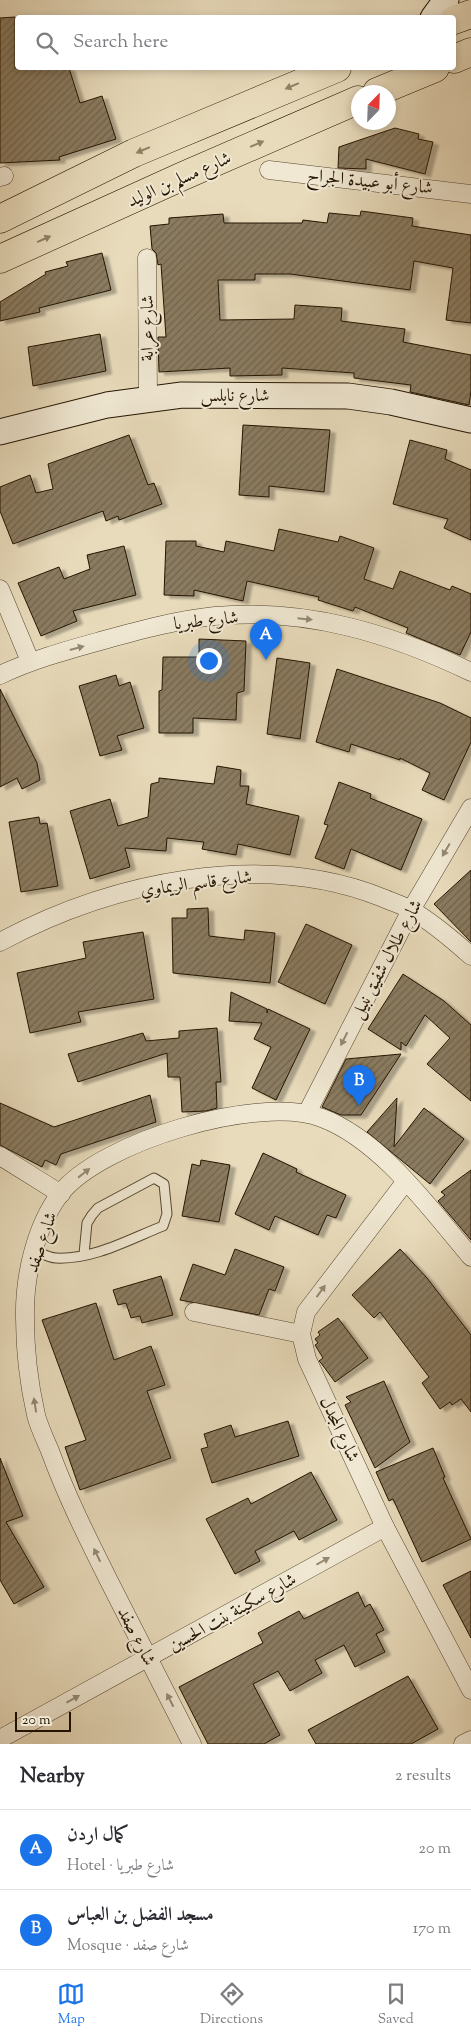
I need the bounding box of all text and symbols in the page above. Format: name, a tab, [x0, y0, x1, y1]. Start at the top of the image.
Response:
search box	[15, 15, 456, 70]
icon: search	[33, 29, 61, 57]
text: Search here	[73, 29, 168, 56]
one-way arrow	[285, 83, 299, 91]
north arrow	[351, 85, 396, 130]
one-way arrow	[250, 140, 264, 148]
street label: شارع مسلم بن الوليد	[124, 146, 237, 218]
one-way arrow	[136, 146, 150, 154]
street label: شارع أبو عبيدة الجراح	[306, 161, 434, 204]
one-way arrow	[37, 235, 51, 243]
street label: شارع عرابة	[136, 295, 162, 361]
street label: شارع نابلس	[200, 384, 270, 410]
street label: شارع طبريا	[173, 606, 240, 638]
one-way arrow	[298, 615, 314, 623]
pin: A	[250, 619, 282, 660]
one-way arrow	[69, 643, 84, 651]
your location	[196, 648, 222, 674]
one-way arrow	[442, 843, 451, 856]
street label: شارع قاسم الريماوي	[139, 865, 254, 908]
street label: شارع طلال شفيق نبيل	[345, 896, 430, 1024]
one-way arrow	[340, 1032, 348, 1046]
pin: B	[343, 1065, 375, 1106]
one-way arrow	[77, 1168, 90, 1179]
street label: شارع صفد	[20, 1209, 65, 1277]
one-way arrow	[316, 1284, 326, 1298]
street label: شارع المجدل	[312, 1393, 365, 1467]
one-way arrow	[31, 1397, 39, 1413]
one-way arrow	[92, 1548, 100, 1562]
one-way arrow	[316, 1557, 330, 1566]
street label: شارع سكينة بنت الحسين	[164, 1568, 302, 1660]
street label: شارع صفد	[109, 1603, 161, 1671]
one-way arrow	[166, 1693, 174, 1708]
one-way arrow	[66, 1695, 81, 1703]
scale bar	[15, 1709, 71, 1732]
text: 20 m	[22, 1711, 51, 1731]
text: Nearby	[20, 1762, 85, 1792]
text: 2 results	[395, 1765, 451, 1788]
text: كمال اردن	[67, 1822, 129, 1849]
text: A	[30, 1838, 43, 1861]
text: 20 m	[418, 1838, 451, 1861]
text: Hotel · شارع طبريا	[67, 1855, 174, 1878]
text: مسجد الفضل بن العباس	[67, 1902, 214, 1929]
text: B	[31, 1918, 41, 1941]
text: 170 m	[413, 1918, 451, 1941]
text: Mosque · شارع صفد	[67, 1935, 189, 1958]
tab: Map	[57, 1980, 85, 2030]
tab: Directions	[200, 1980, 263, 2030]
tab: Saved	[378, 1980, 414, 2030]

